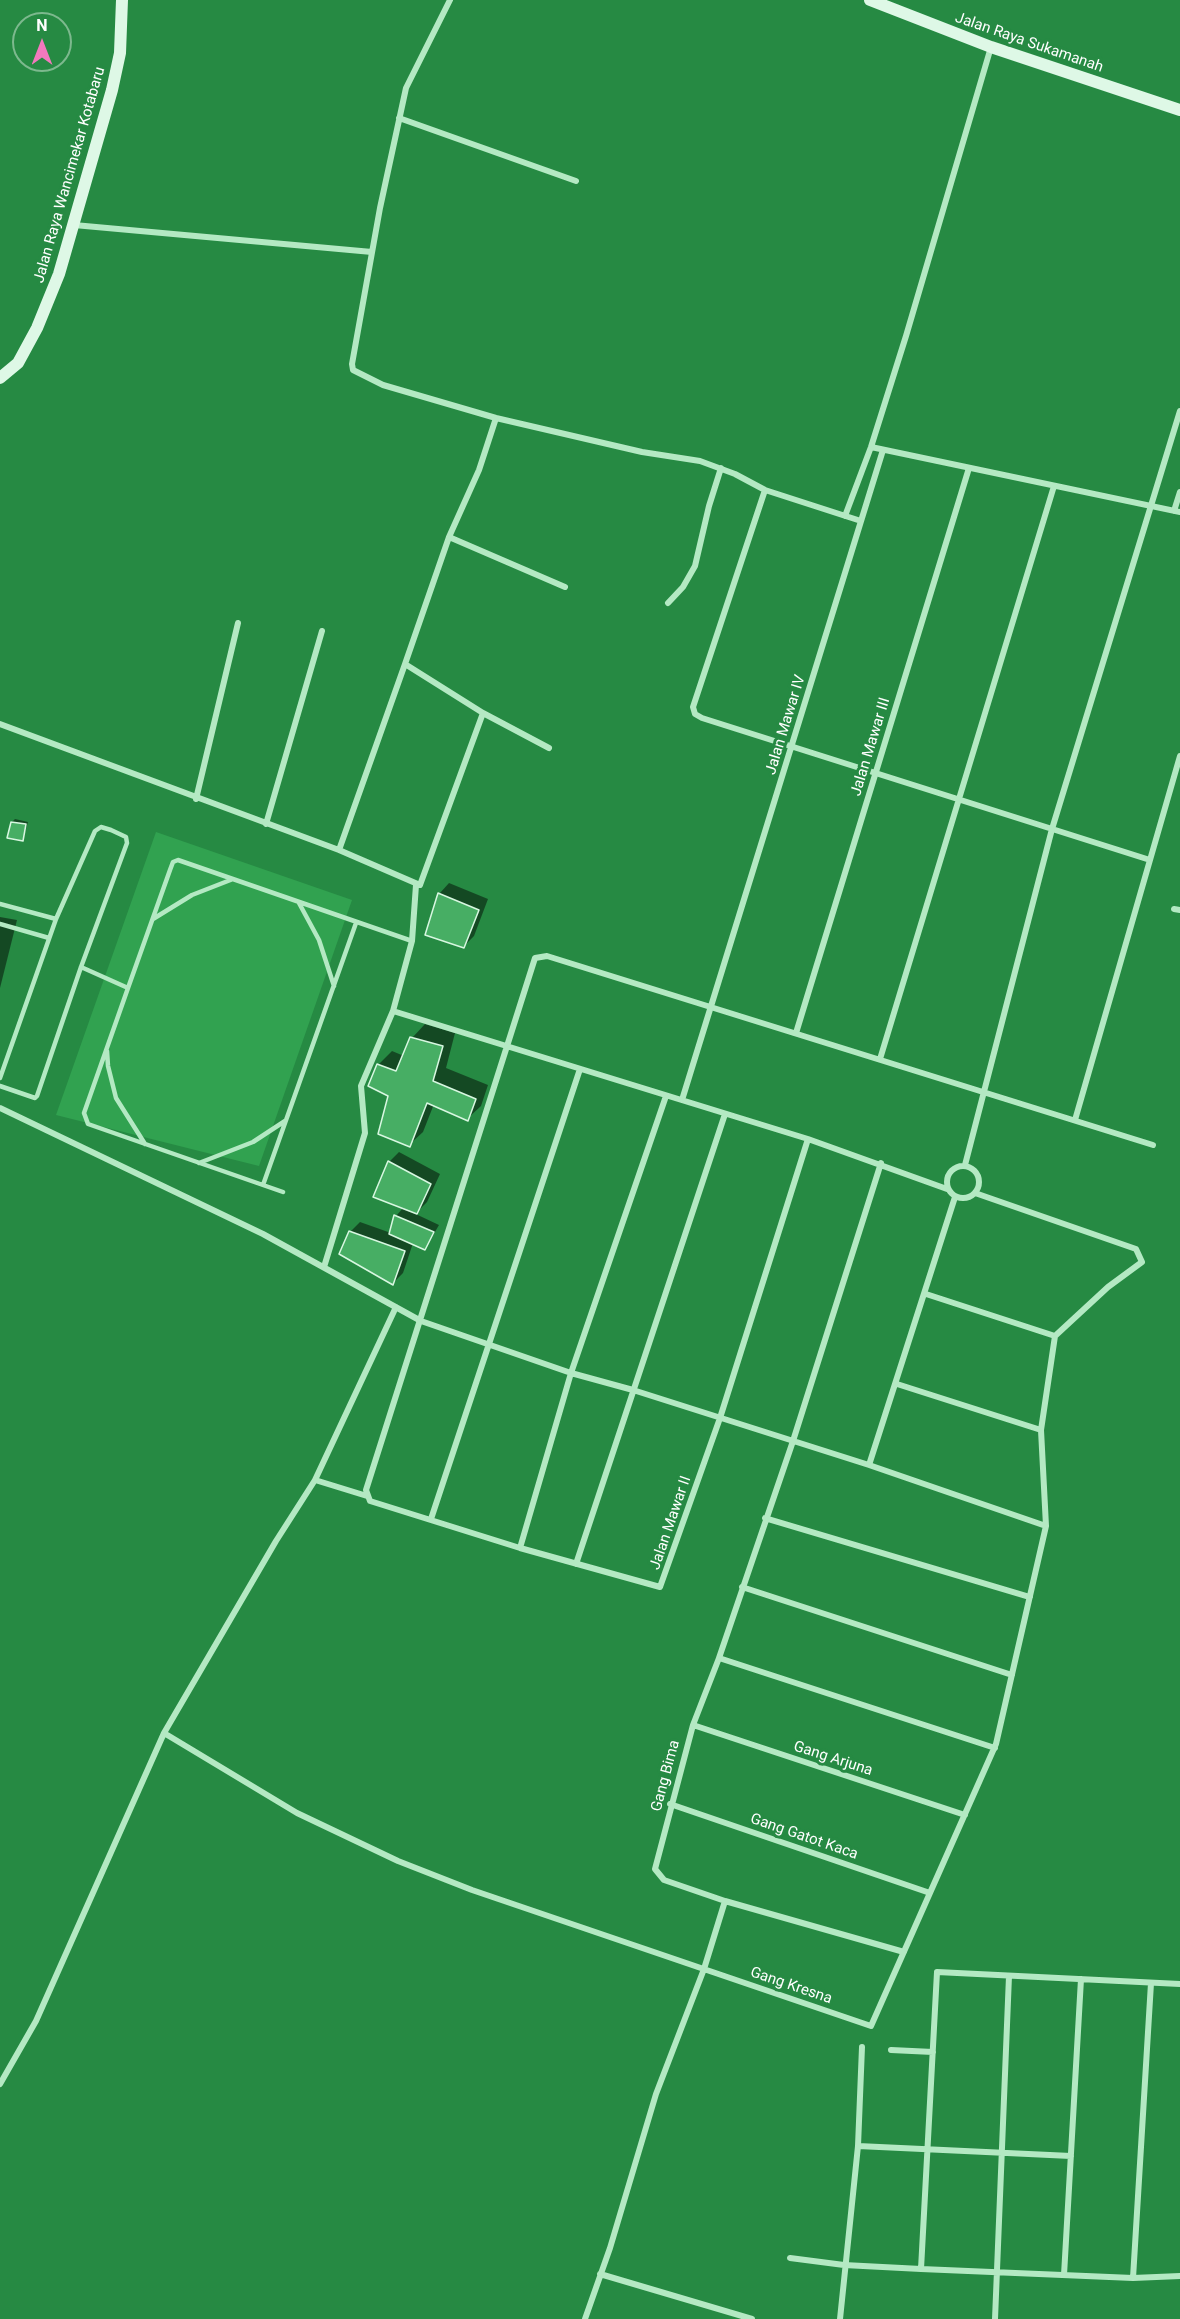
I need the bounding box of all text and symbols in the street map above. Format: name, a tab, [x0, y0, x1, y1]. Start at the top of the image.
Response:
street label: Jalan Raya Sukamanah	[953, 9, 1105, 77]
north arrow	[12, 12, 72, 72]
text: N	[36, 16, 48, 35]
street label: Jalan Raya Wancimekar Kotabaru	[30, 65, 110, 285]
street label: Jalan Mawar IV	[762, 673, 810, 777]
street label: Jalan Mawar III	[847, 696, 895, 798]
street label: Jalan Mawar II	[647, 1474, 695, 1572]
street label: Gang Bima	[648, 1738, 684, 1814]
street label: Gang Arjuna	[791, 1738, 875, 1780]
street label: Gang Gatot Kaca	[748, 1810, 860, 1864]
street label: Gang Kresna	[748, 1964, 834, 2008]

